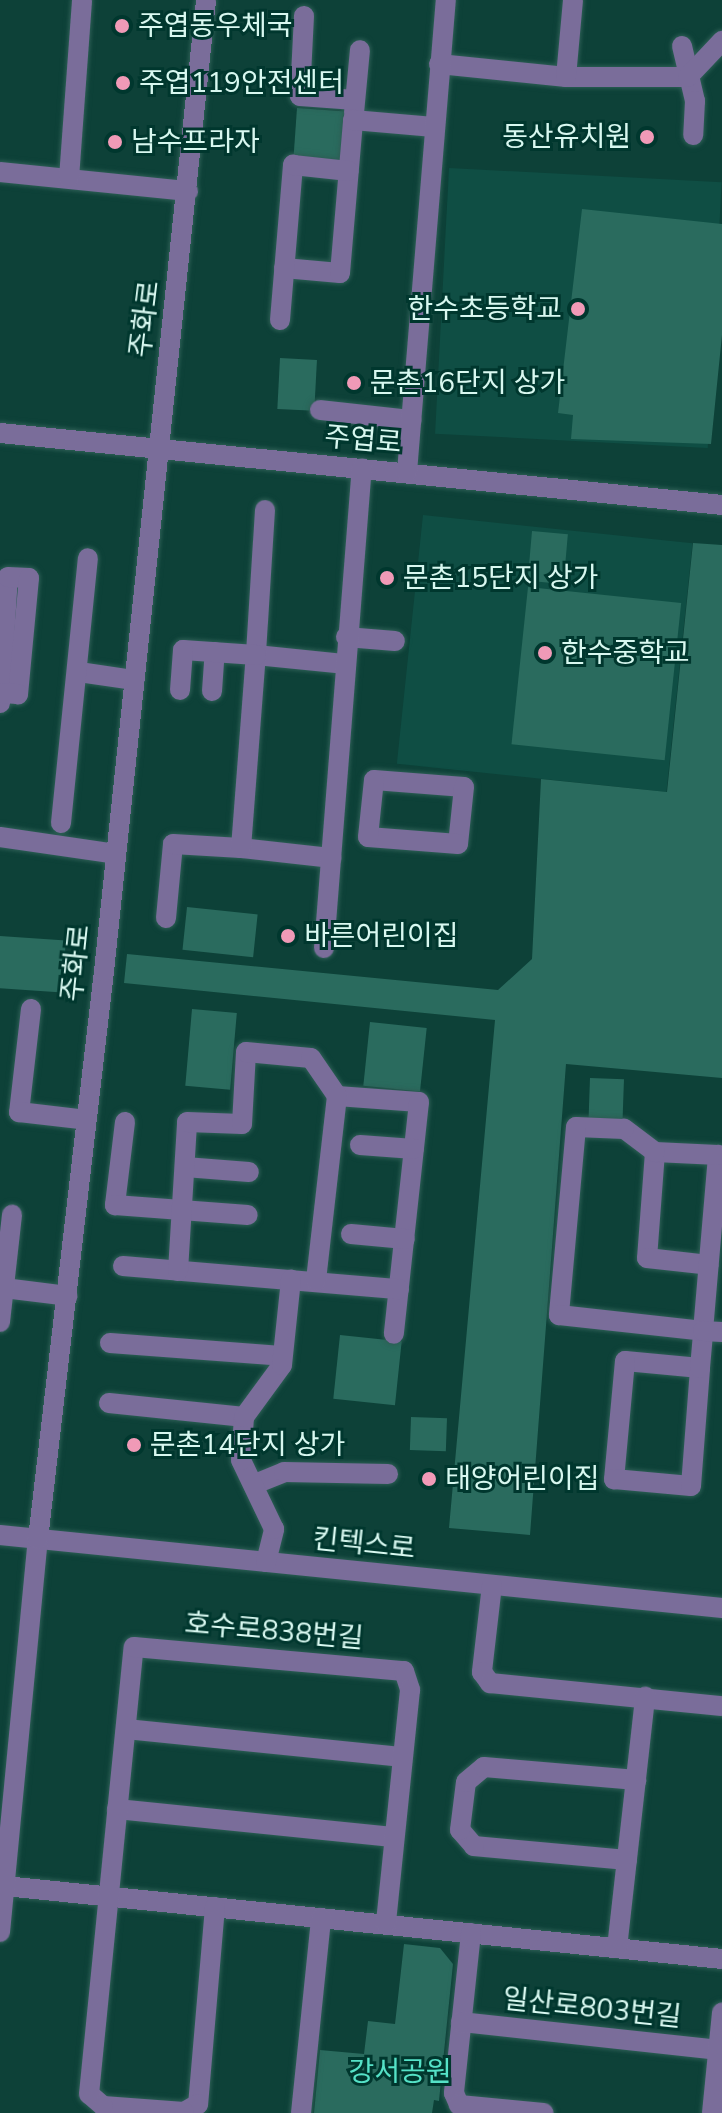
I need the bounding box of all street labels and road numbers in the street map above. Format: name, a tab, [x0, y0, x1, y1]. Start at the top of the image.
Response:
street label: 주화로	[124, 279, 166, 359]
street label: 주엽로	[323, 420, 403, 460]
street label: 주화로	[55, 923, 97, 1003]
street label: 킨텍스로	[311, 1522, 417, 1566]
street label: 호수로838번길	[183, 1606, 365, 1656]
street label: 일산로803번길	[501, 1982, 683, 2034]

